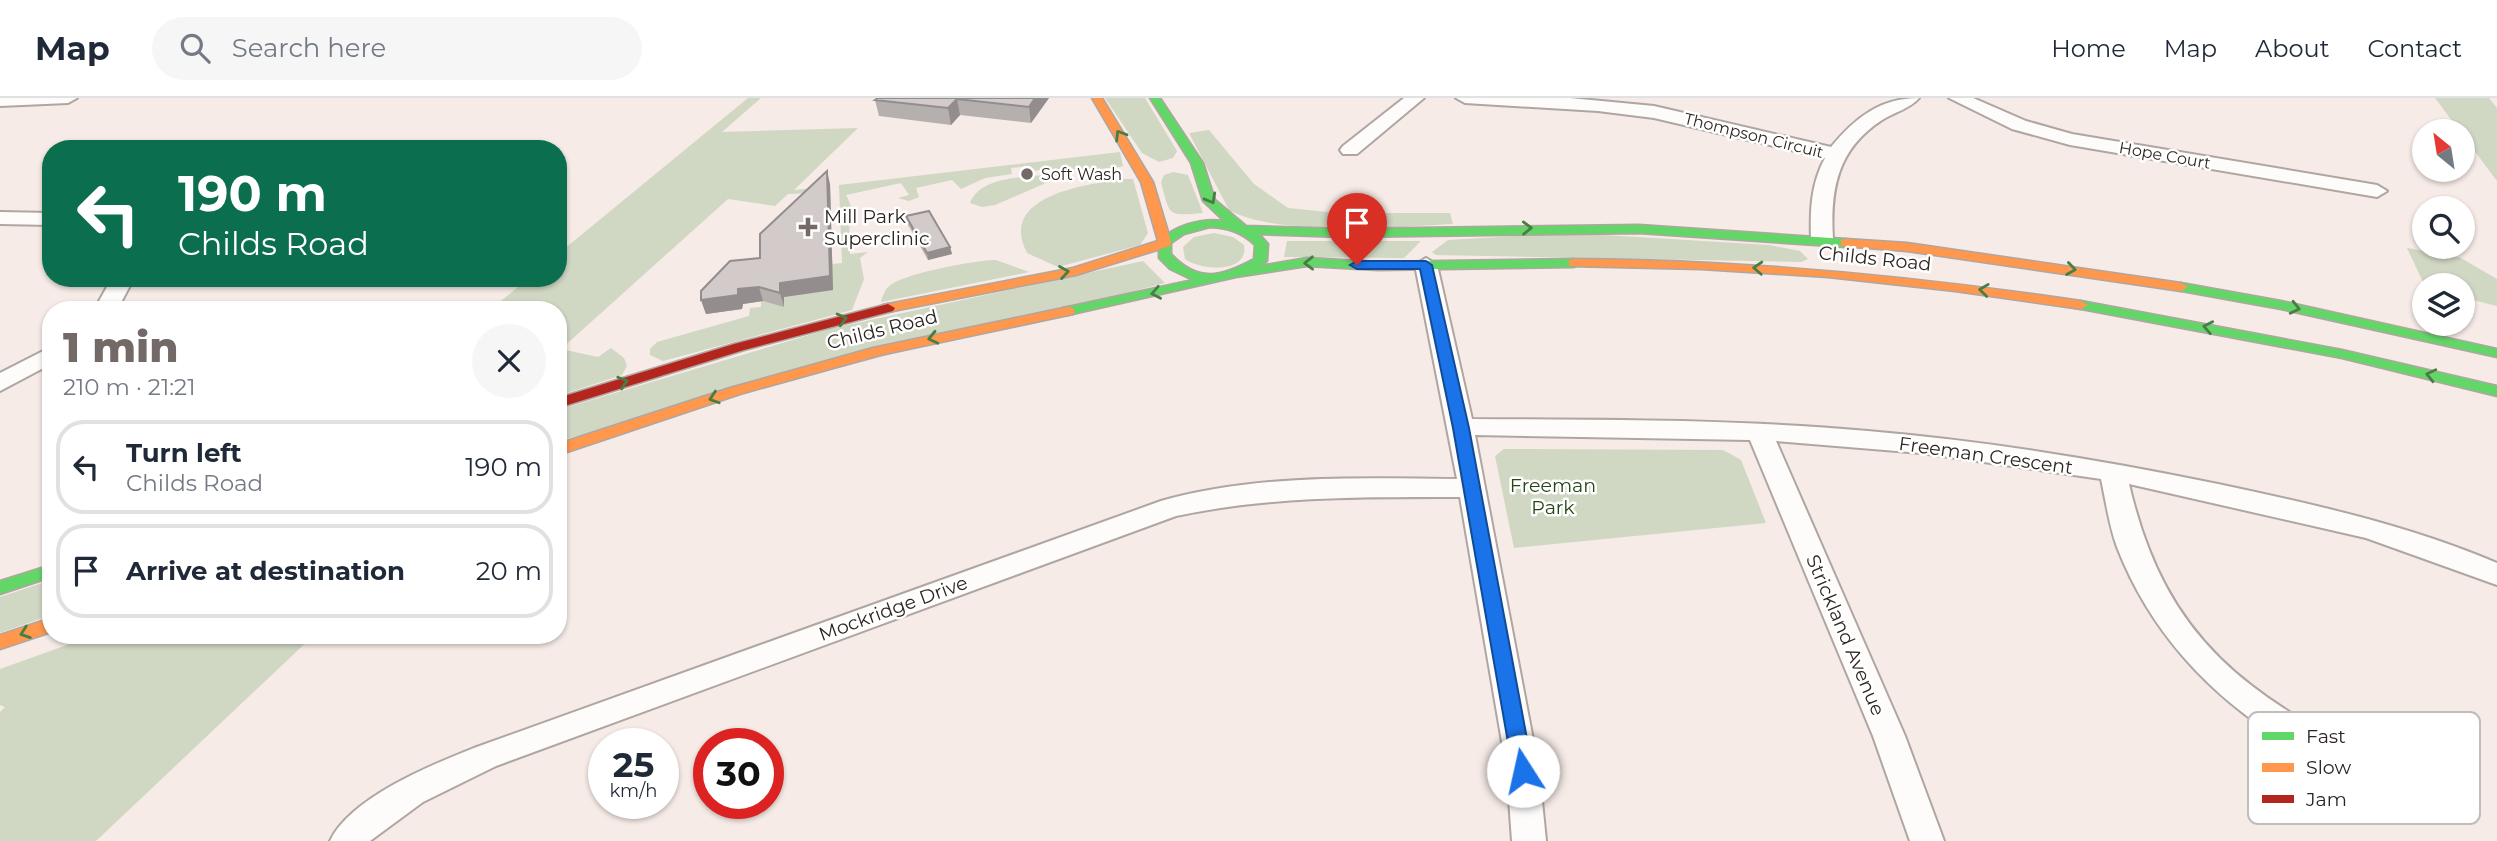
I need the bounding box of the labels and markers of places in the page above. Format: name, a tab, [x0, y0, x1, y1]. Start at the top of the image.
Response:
place label: Soft Wash	[1041, 165, 1122, 184]
marker: Soft Wash	[1019, 166, 1035, 182]
pin	[1327, 193, 1387, 265]
place label: Mill Park Superclinic	[824, 205, 930, 250]
marker: Mill Park Superclinic	[798, 217, 818, 237]

